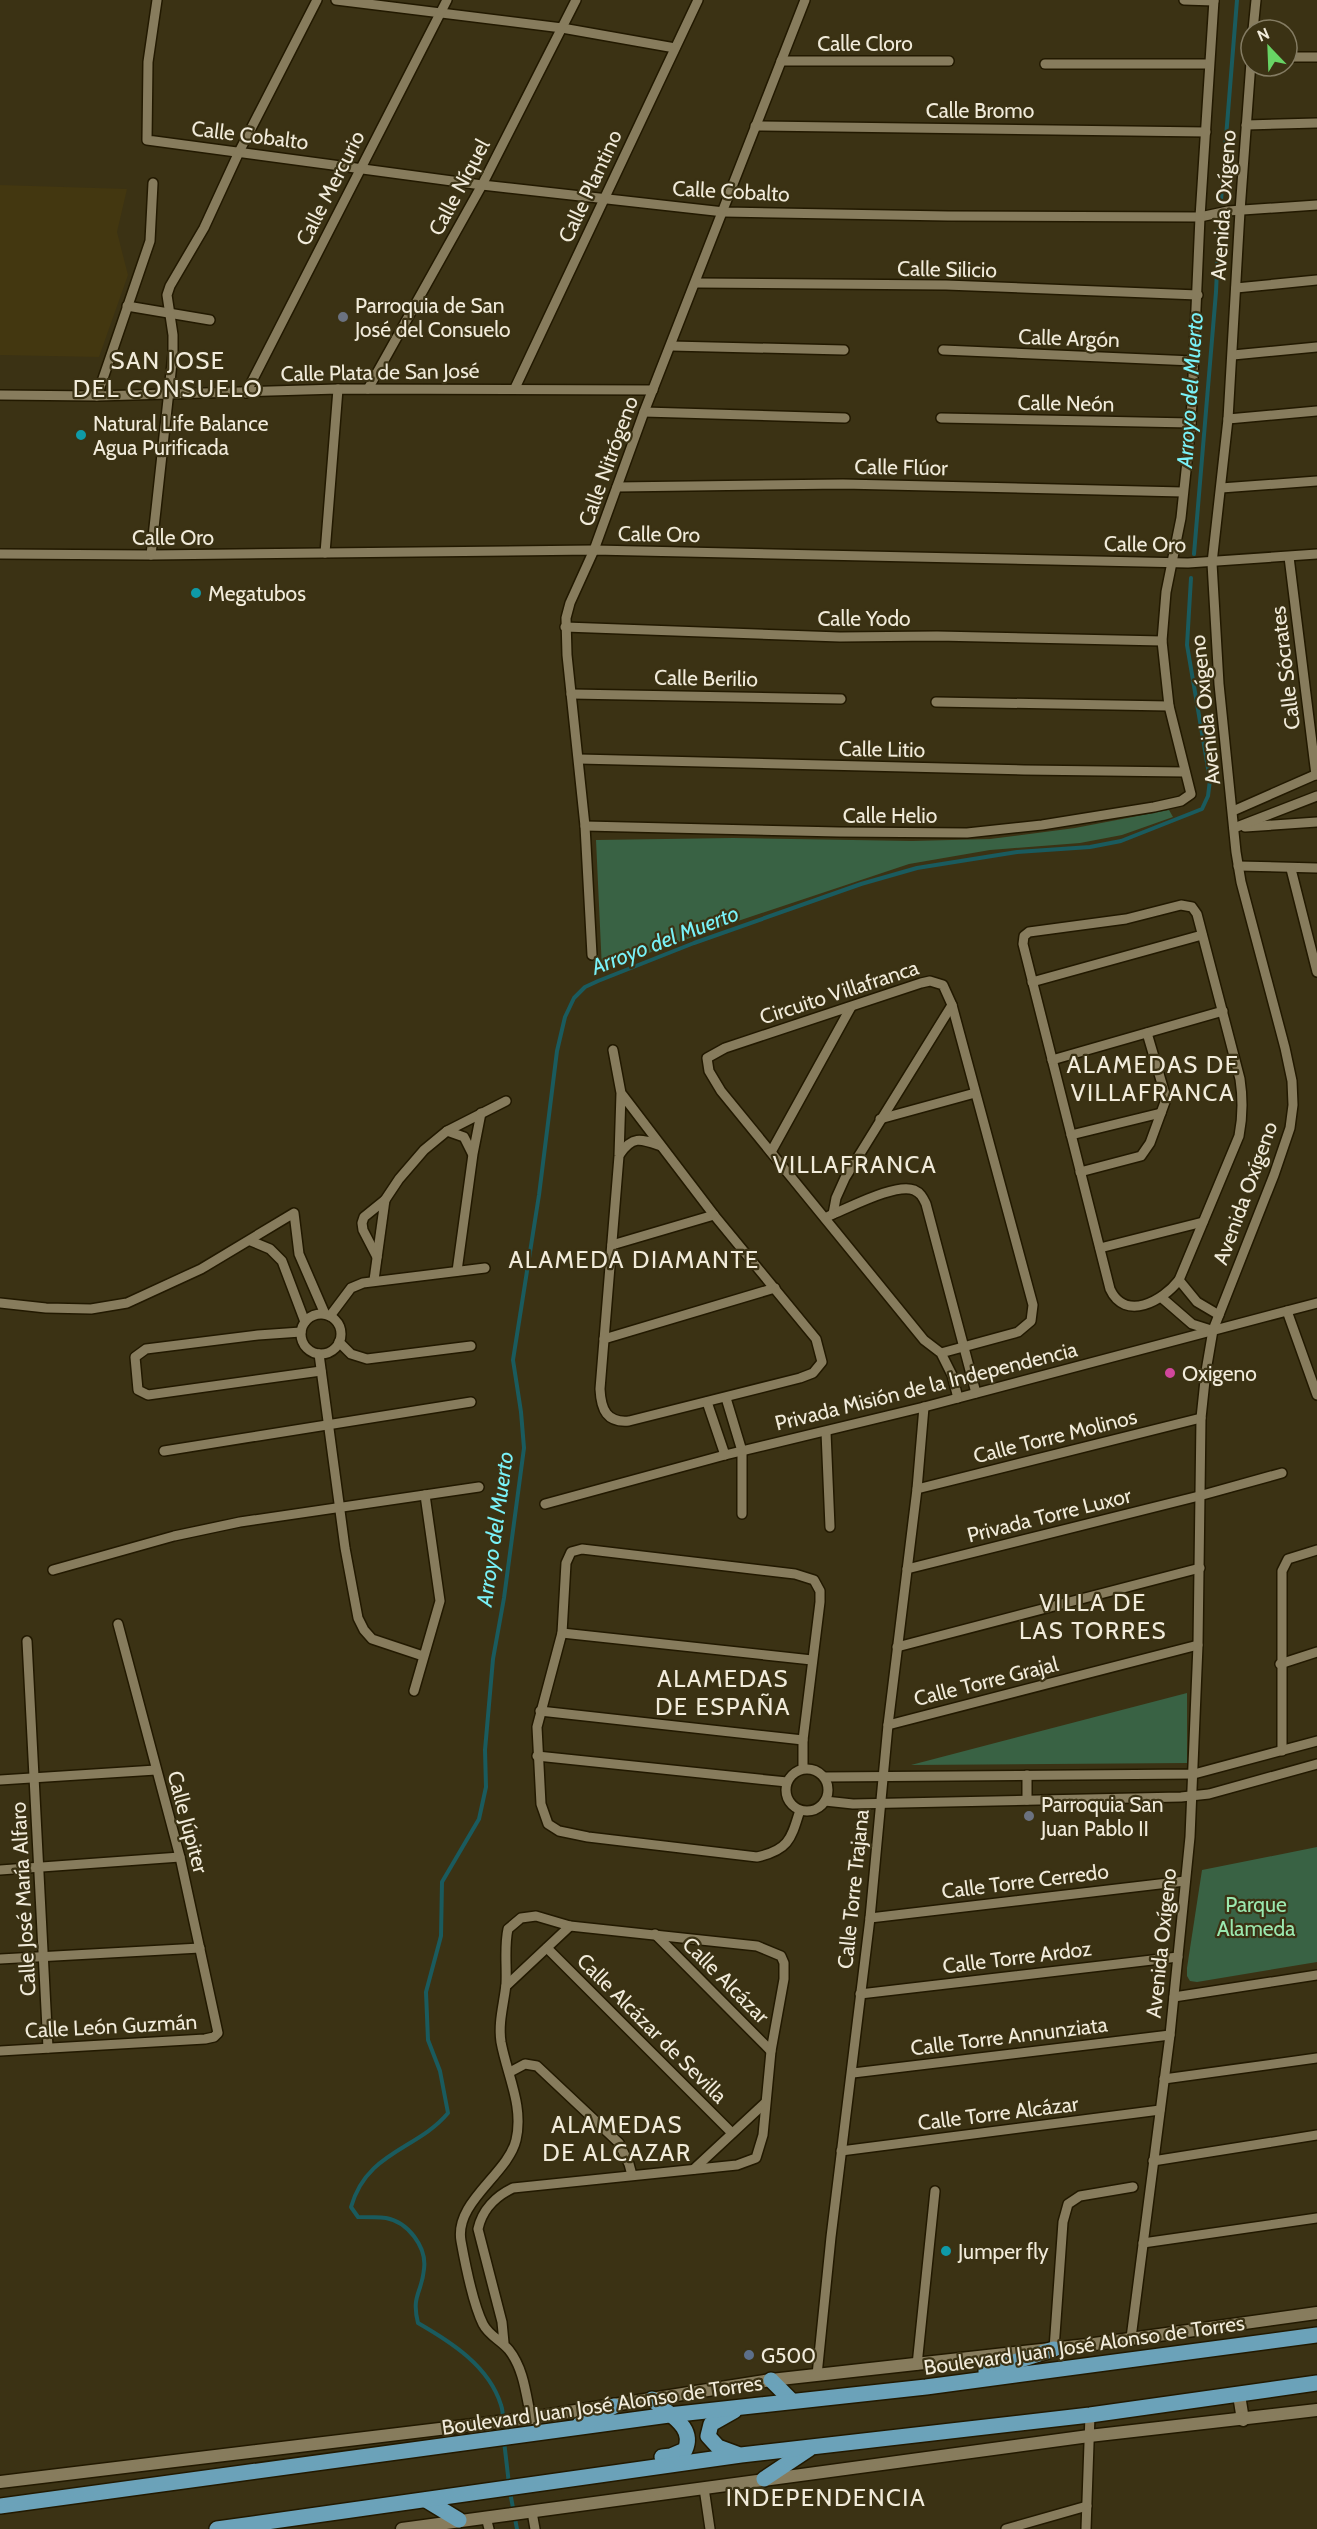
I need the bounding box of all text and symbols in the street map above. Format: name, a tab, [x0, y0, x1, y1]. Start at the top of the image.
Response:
north arrow	[1239, 18, 1299, 78]
text: N	[1254, 24, 1272, 46]
street label: Calle Cloro	[817, 31, 913, 56]
street label: Calle Bromo	[926, 98, 1034, 123]
street label: Calle Cobalto	[190, 115, 310, 155]
street label: Calle Mercurio	[290, 126, 370, 250]
street label: Calle Plantino	[553, 126, 627, 246]
street label: Avenida Oxígeno	[1205, 129, 1241, 281]
street label: Calle Níquel	[423, 134, 495, 240]
street label: Calle Cobalto	[672, 175, 790, 207]
street label: Calle Silicio	[897, 256, 997, 282]
place label: Parroquia de San José del Consuelo	[354, 293, 511, 342]
marker: Parroquia de San José del Consuelo	[336, 310, 350, 324]
water label: Arroyo del Muerto	[1171, 311, 1209, 470]
street label: Calle Argón	[1018, 324, 1120, 352]
district label: SAN JOSE DEL CONSUELO	[73, 346, 263, 403]
street label: Calle Plata de San José	[280, 358, 480, 386]
street label: Calle Neón	[1017, 390, 1115, 416]
street label: Calle Nitrógeno	[573, 392, 643, 530]
place label: Natural Life Balance Agua Purificada	[93, 411, 269, 460]
marker: Natural Life Balance Agua Purificada	[74, 428, 88, 442]
street label: Calle Flúor	[854, 454, 948, 480]
street label: Calle Oro	[618, 521, 700, 547]
street label: Calle Oro	[132, 525, 214, 550]
street label: Calle Oro	[1104, 531, 1186, 557]
place label: Megatubos	[208, 581, 306, 606]
marker: Megatubos	[189, 586, 203, 600]
street label: Calle Sócrates	[1265, 604, 1305, 731]
street label: Calle Yodo	[817, 606, 911, 631]
street label: Avenida Oxígeno	[1185, 634, 1225, 786]
street label: Calle Berilio	[654, 665, 758, 691]
street label: Calle Litio	[839, 736, 925, 762]
street label: Calle Helio	[843, 803, 937, 828]
water label: Arroyo del Muerto	[586, 899, 743, 981]
street label: Circuito Villafranca	[756, 955, 922, 1029]
district label: ALAMEDAS DE VILLAFRANCA	[1067, 1050, 1239, 1107]
street label: Avenida Oxígeno	[1208, 1118, 1282, 1268]
district label: VILLAFRANCA	[773, 1150, 937, 1179]
district label: ALAMEDA DIAMANTE	[508, 1245, 760, 1274]
street label: Privada Misión de la Independencia	[772, 1336, 1080, 1436]
place label: Oxigeno	[1182, 1361, 1257, 1386]
marker: Oxigeno	[1163, 1366, 1177, 1380]
street label: Calle Torre Molinos	[971, 1404, 1140, 1468]
water label: Arroyo del Muerto	[471, 1450, 519, 1609]
street label: Privada Torre Luxor	[964, 1482, 1134, 1547]
district label: VILLA DE LAS TORRES	[1019, 1588, 1167, 1645]
street label: Calle Torre Grajal	[911, 1651, 1061, 1712]
district label: ALAMEDAS DE ESPAÑA	[655, 1664, 791, 1721]
street label: Calle Júpiter	[162, 1768, 214, 1876]
place label: Parroquia San Juan Pablo II	[1040, 1792, 1163, 1841]
street label: Calle José María Alfaro	[5, 1801, 41, 1997]
street label: Calle Torre Trajana	[832, 1808, 875, 1970]
marker: Parroquia San Juan Pablo II	[1022, 1809, 1036, 1823]
street label: Calle Torre Cerredo	[940, 1858, 1110, 1904]
street label: Avenida Oxígeno	[1141, 1867, 1181, 2019]
park label: Parque Alameda	[1217, 1892, 1295, 1941]
street label: Calle Alcázar	[678, 1932, 775, 2029]
street label: Calle Torre Ardoz	[941, 1935, 1093, 1979]
street label: Calle Alcázar de Sevilla	[572, 1948, 732, 2108]
street label: Calle León Guzmán	[24, 2009, 198, 2043]
street label: Calle Torre Annunziata	[909, 2012, 1109, 2060]
street label: Calle Torre Alcázar	[916, 2091, 1080, 2135]
district label: ALAMEDAS DE ALCAZAR	[542, 2110, 692, 2167]
place label: Jumper fly	[957, 2239, 1049, 2264]
marker: Jumper fly	[939, 2244, 953, 2258]
street label: Boulevard Juan José Alonso de Torres	[922, 2310, 1246, 2380]
place label: G500	[761, 2343, 816, 2368]
marker: G500	[742, 2348, 756, 2362]
street label: Boulevard Juan José Alonso de Torres	[440, 2370, 764, 2440]
district label: INDEPENDENCIA	[726, 2483, 926, 2512]

